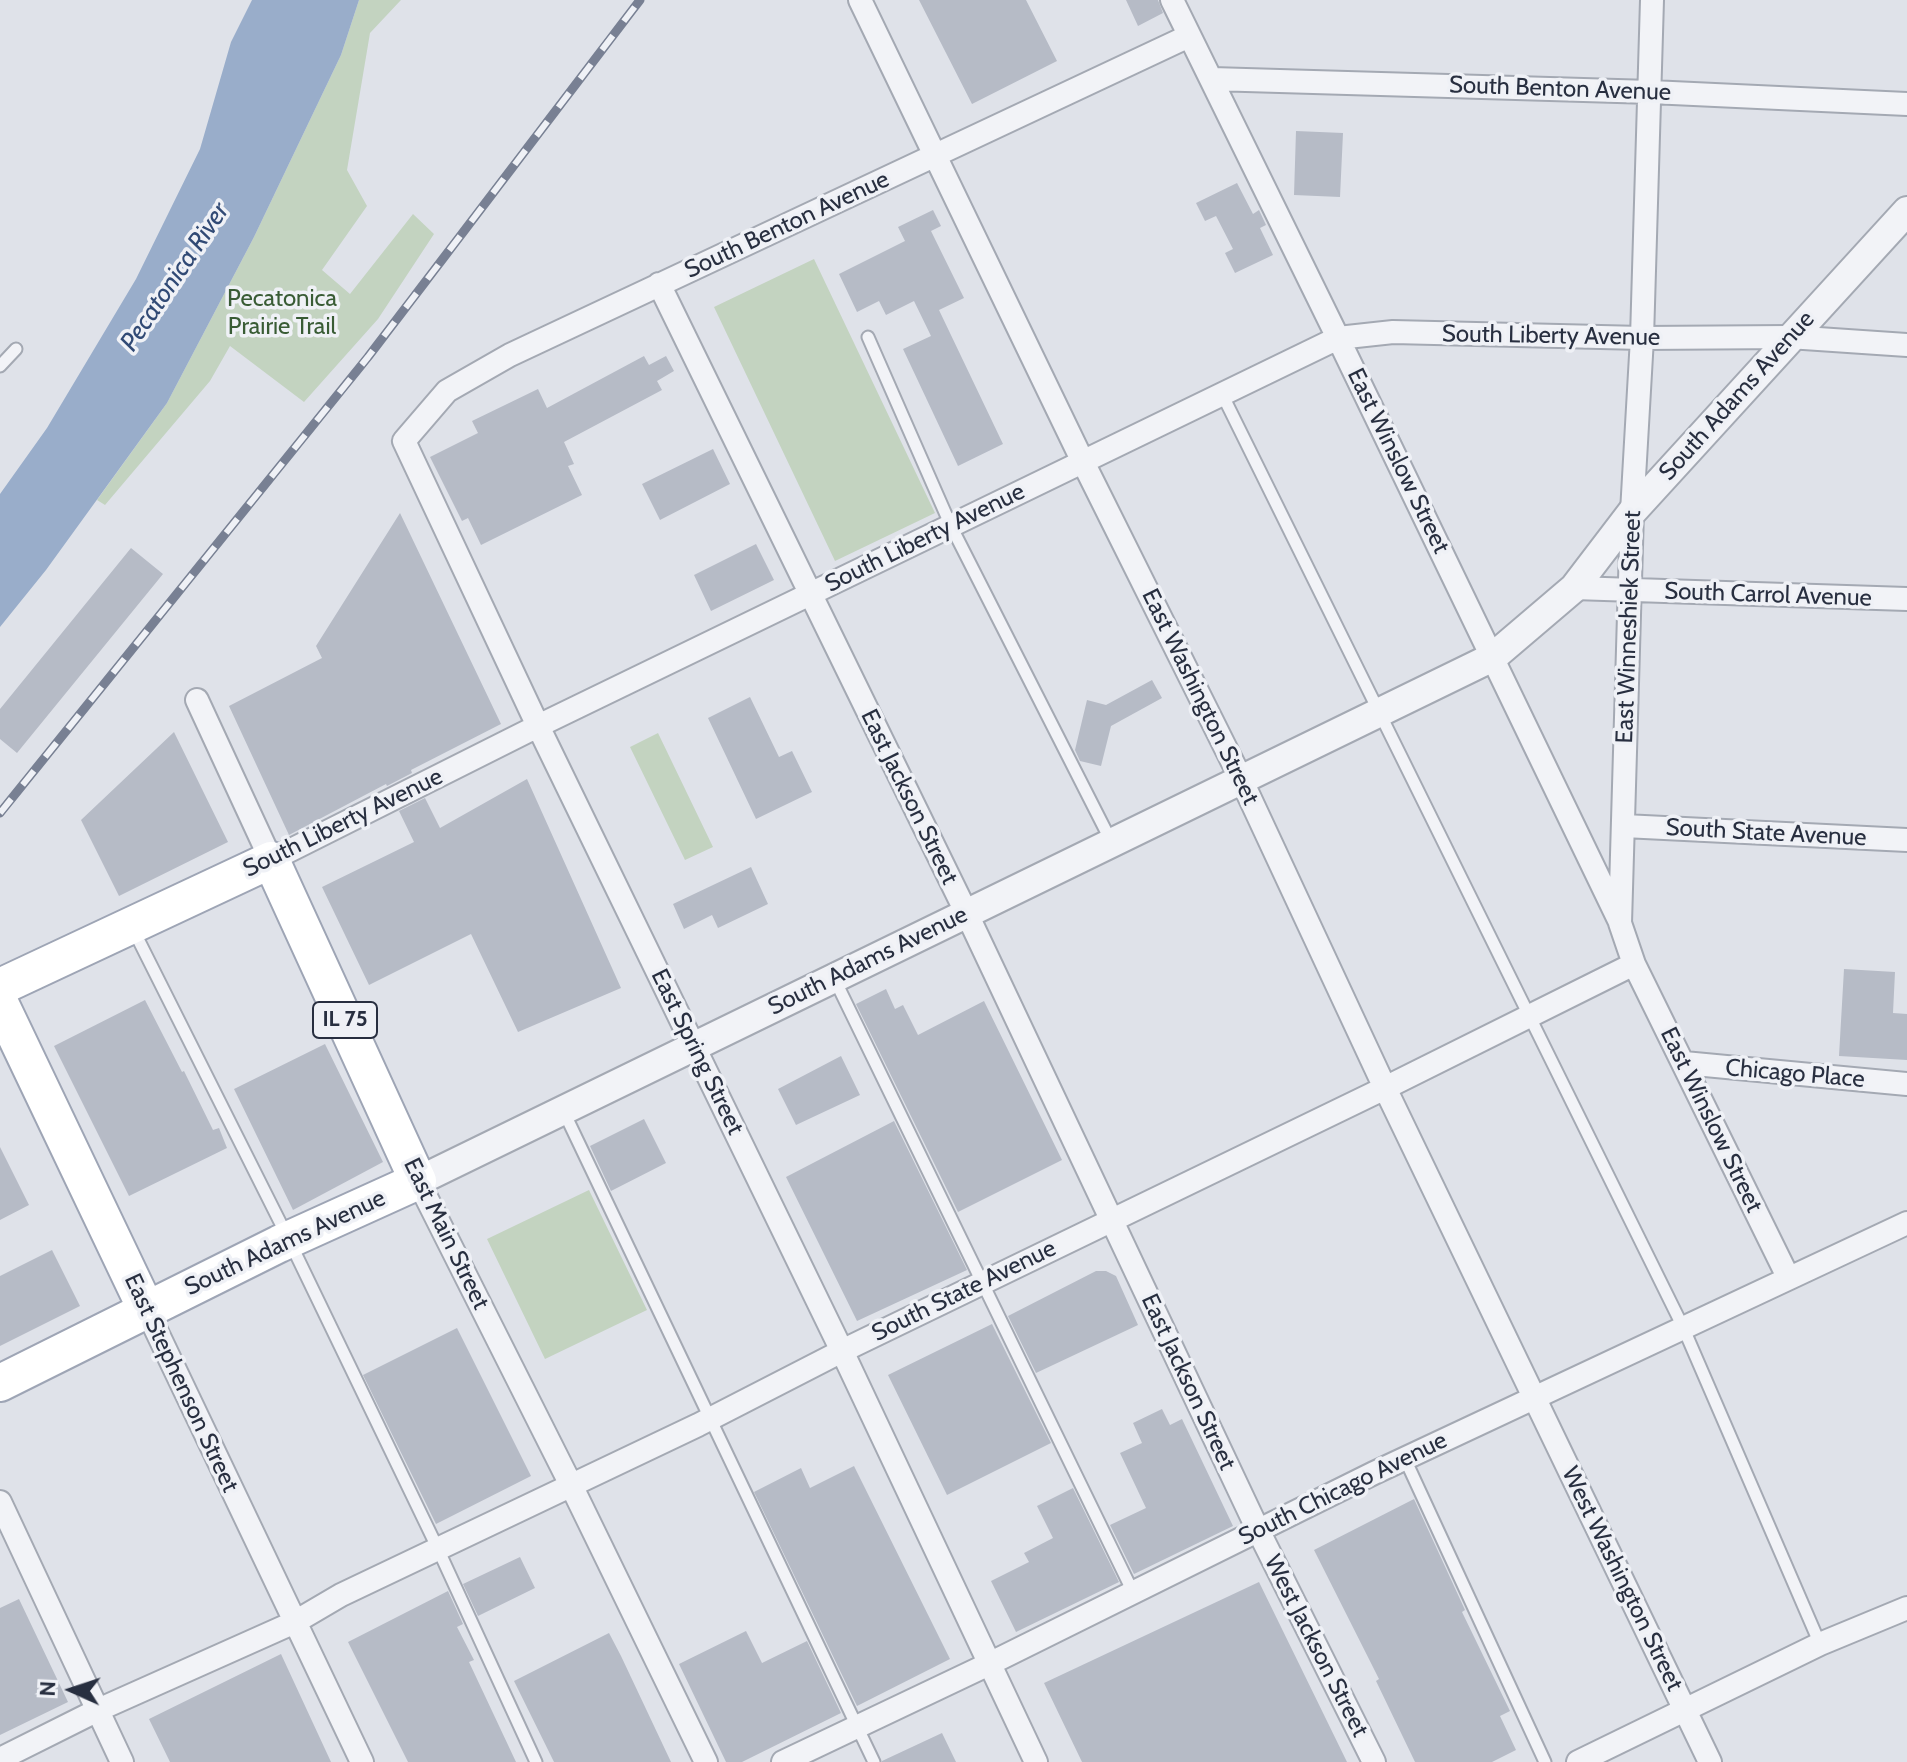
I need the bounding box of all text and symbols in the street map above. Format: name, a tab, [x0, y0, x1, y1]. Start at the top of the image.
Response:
street label: South Benton Avenue	[1448, 71, 1672, 107]
street label: South Benton Avenue	[680, 165, 894, 285]
water label: Pecatonica River	[114, 197, 236, 357]
park label: Pecatonica Prairie Trail	[227, 285, 337, 341]
street label: South Adams Avenue	[1653, 305, 1821, 487]
street label: South Liberty Avenue	[1442, 320, 1660, 352]
street label: East Winslow Street	[1341, 364, 1455, 558]
street label: South Liberty Avenue	[821, 477, 1029, 599]
street label: East Winneshiek Street	[1611, 510, 1647, 744]
street label: South Carrol Avenue	[1664, 577, 1872, 613]
street label: East Washington Street	[1135, 584, 1265, 810]
street label: East Jackson Street	[854, 705, 964, 889]
street label: South Liberty Avenue	[239, 762, 447, 884]
street label: South State Avenue	[1665, 813, 1867, 853]
street label: South Adams Avenue	[764, 900, 972, 1022]
street label: East Spring Street	[644, 965, 750, 1139]
road number: IL 75	[313, 1002, 377, 1038]
street label: East Winslow Street	[1654, 1023, 1768, 1217]
street label: Chicago Place	[1724, 1054, 1866, 1094]
street label: East Main Street	[397, 1154, 495, 1314]
street label: South Adams Avenue	[180, 1184, 390, 1302]
street label: South State Avenue	[867, 1234, 1061, 1348]
street label: East Stephenson Street	[118, 1269, 244, 1497]
street label: East Jackson Street	[1135, 1289, 1241, 1475]
street label: South Chicago Avenue	[1234, 1426, 1452, 1552]
street label: West Washington Street	[1555, 1462, 1689, 1696]
street label: West Jackson Street	[1258, 1550, 1374, 1742]
north arrow	[32, 1650, 112, 1730]
text: N	[34, 1680, 61, 1697]

